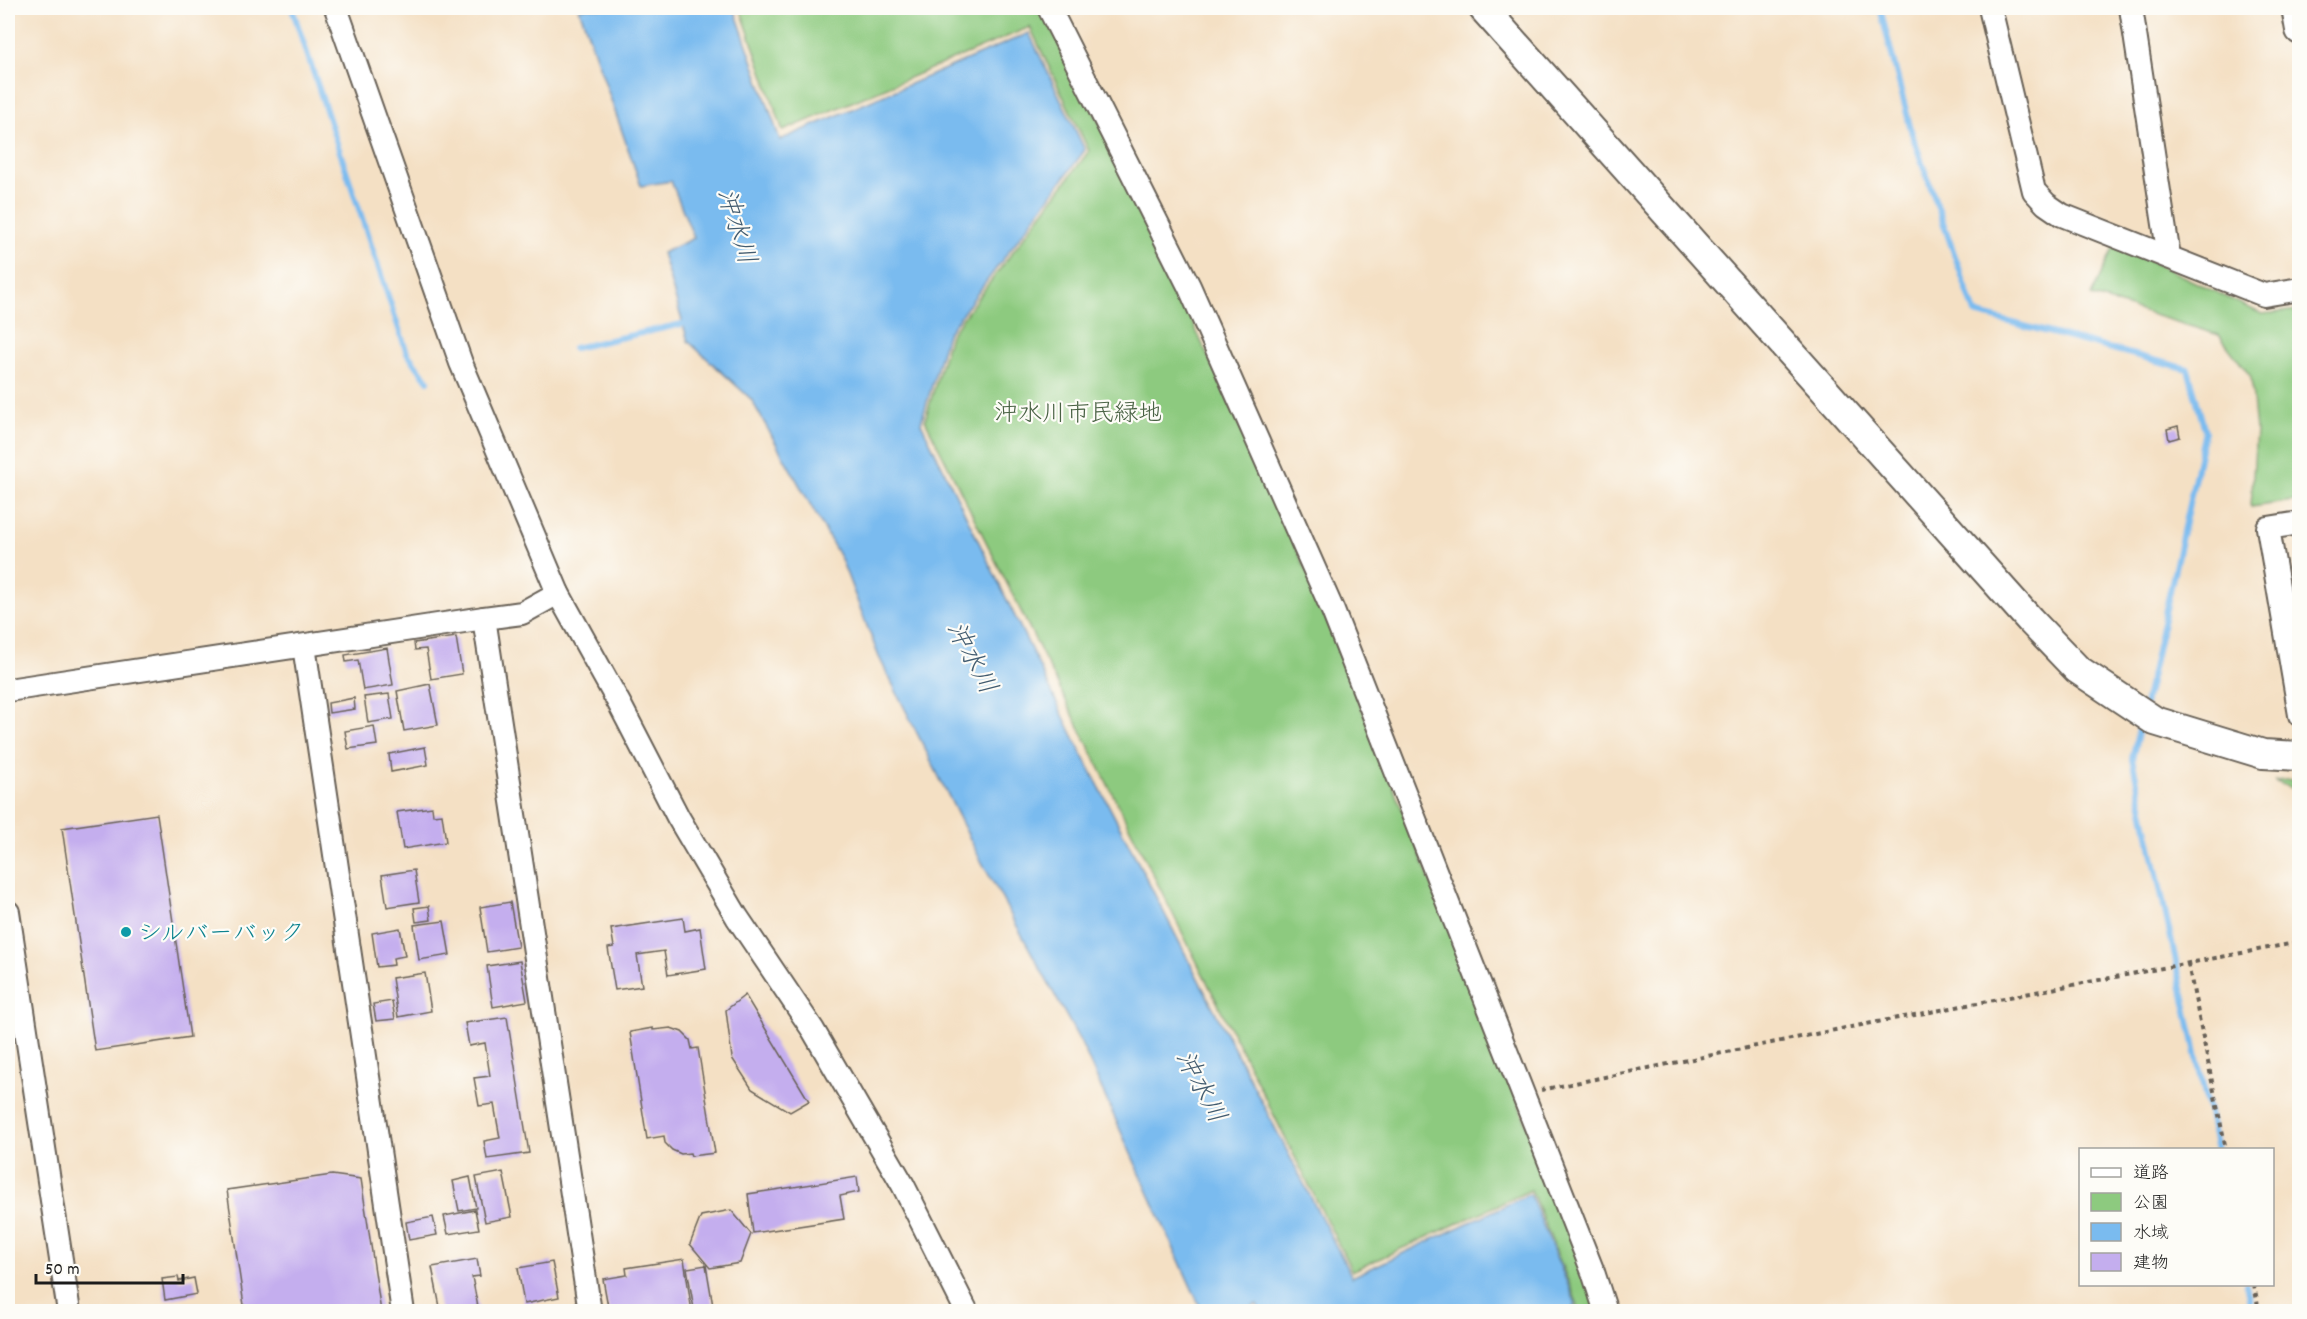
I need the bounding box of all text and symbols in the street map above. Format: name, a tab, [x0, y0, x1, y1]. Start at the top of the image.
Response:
water label: 沖水川	[706, 184, 764, 270]
park label: 沖水川市民緑地	[994, 398, 1162, 432]
water label: 沖水川	[935, 616, 1005, 702]
place label: シルバーバック	[138, 918, 305, 952]
marker: シルバーバック	[119, 925, 133, 939]
water label: 沖水川	[1164, 1045, 1234, 1131]
legend	[2079, 1148, 2274, 1286]
text: 道路	[2133, 1162, 2169, 1187]
text: 公園	[2133, 1192, 2169, 1217]
text: 水域	[2133, 1222, 2169, 1247]
scale bar	[36, 1247, 183, 1285]
text: 建物	[2133, 1252, 2169, 1277]
text: 50 m	[45, 1258, 80, 1283]

